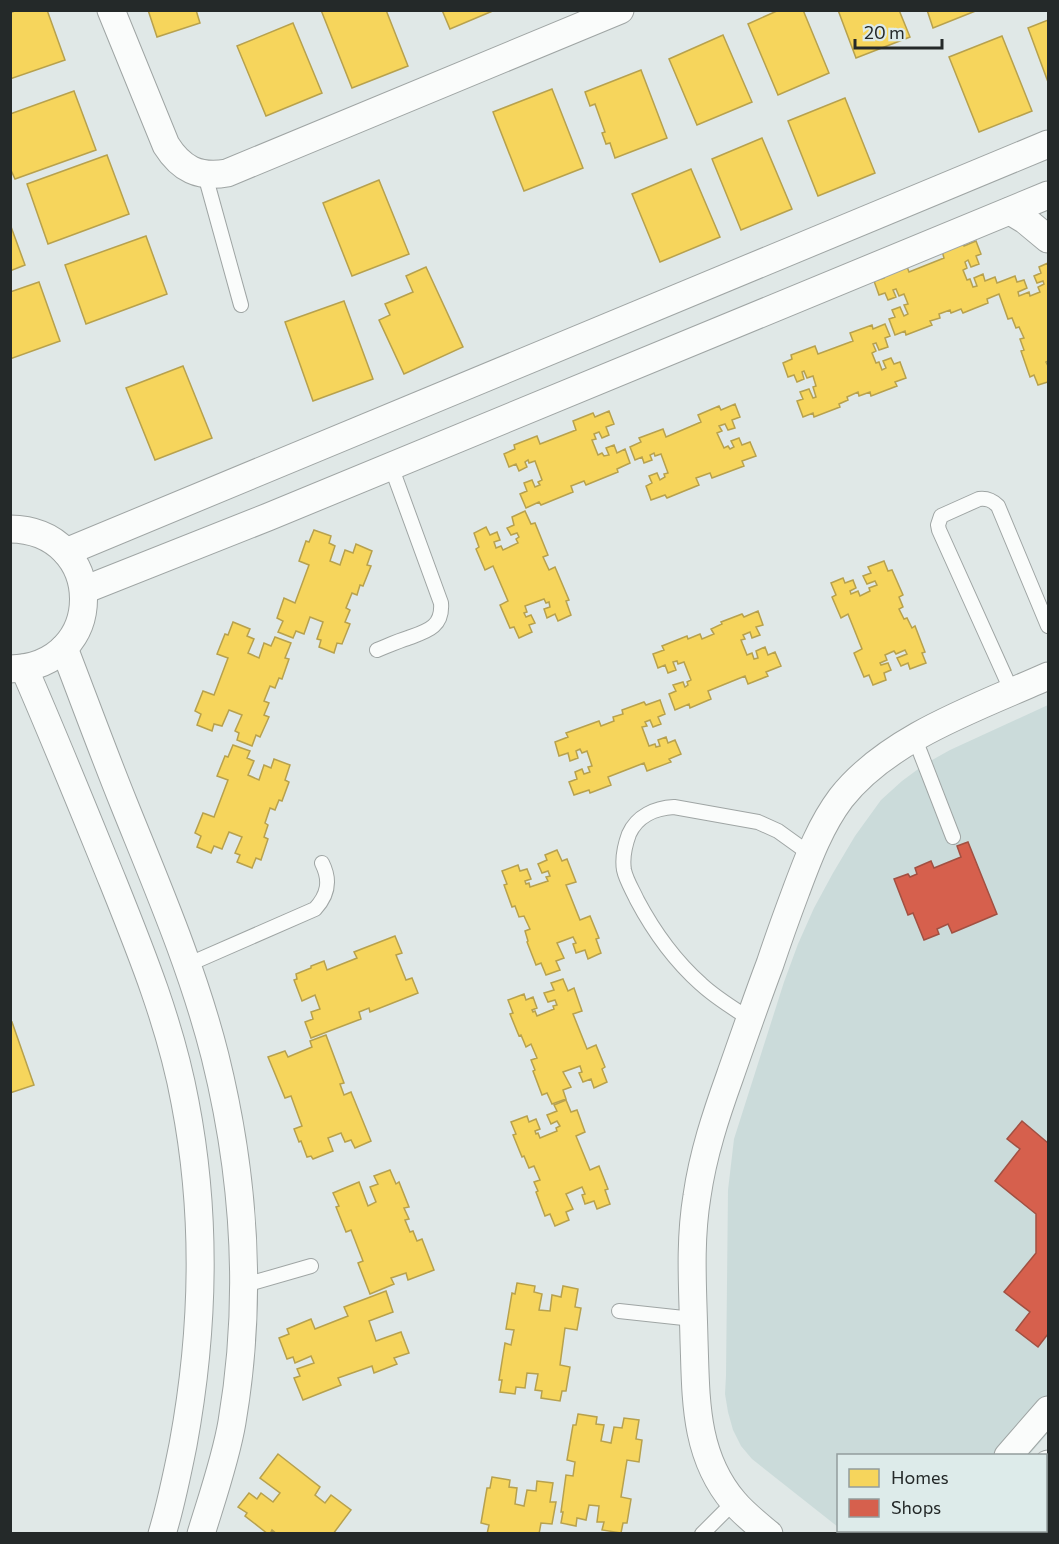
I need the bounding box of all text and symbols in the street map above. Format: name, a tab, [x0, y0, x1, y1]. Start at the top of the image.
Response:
scale bar	[855, 12, 942, 50]
text: 20 m	[864, 21, 905, 43]
legend	[837, 1454, 1047, 1532]
text: Homes	[891, 1466, 949, 1488]
text: Shops	[891, 1496, 941, 1518]

